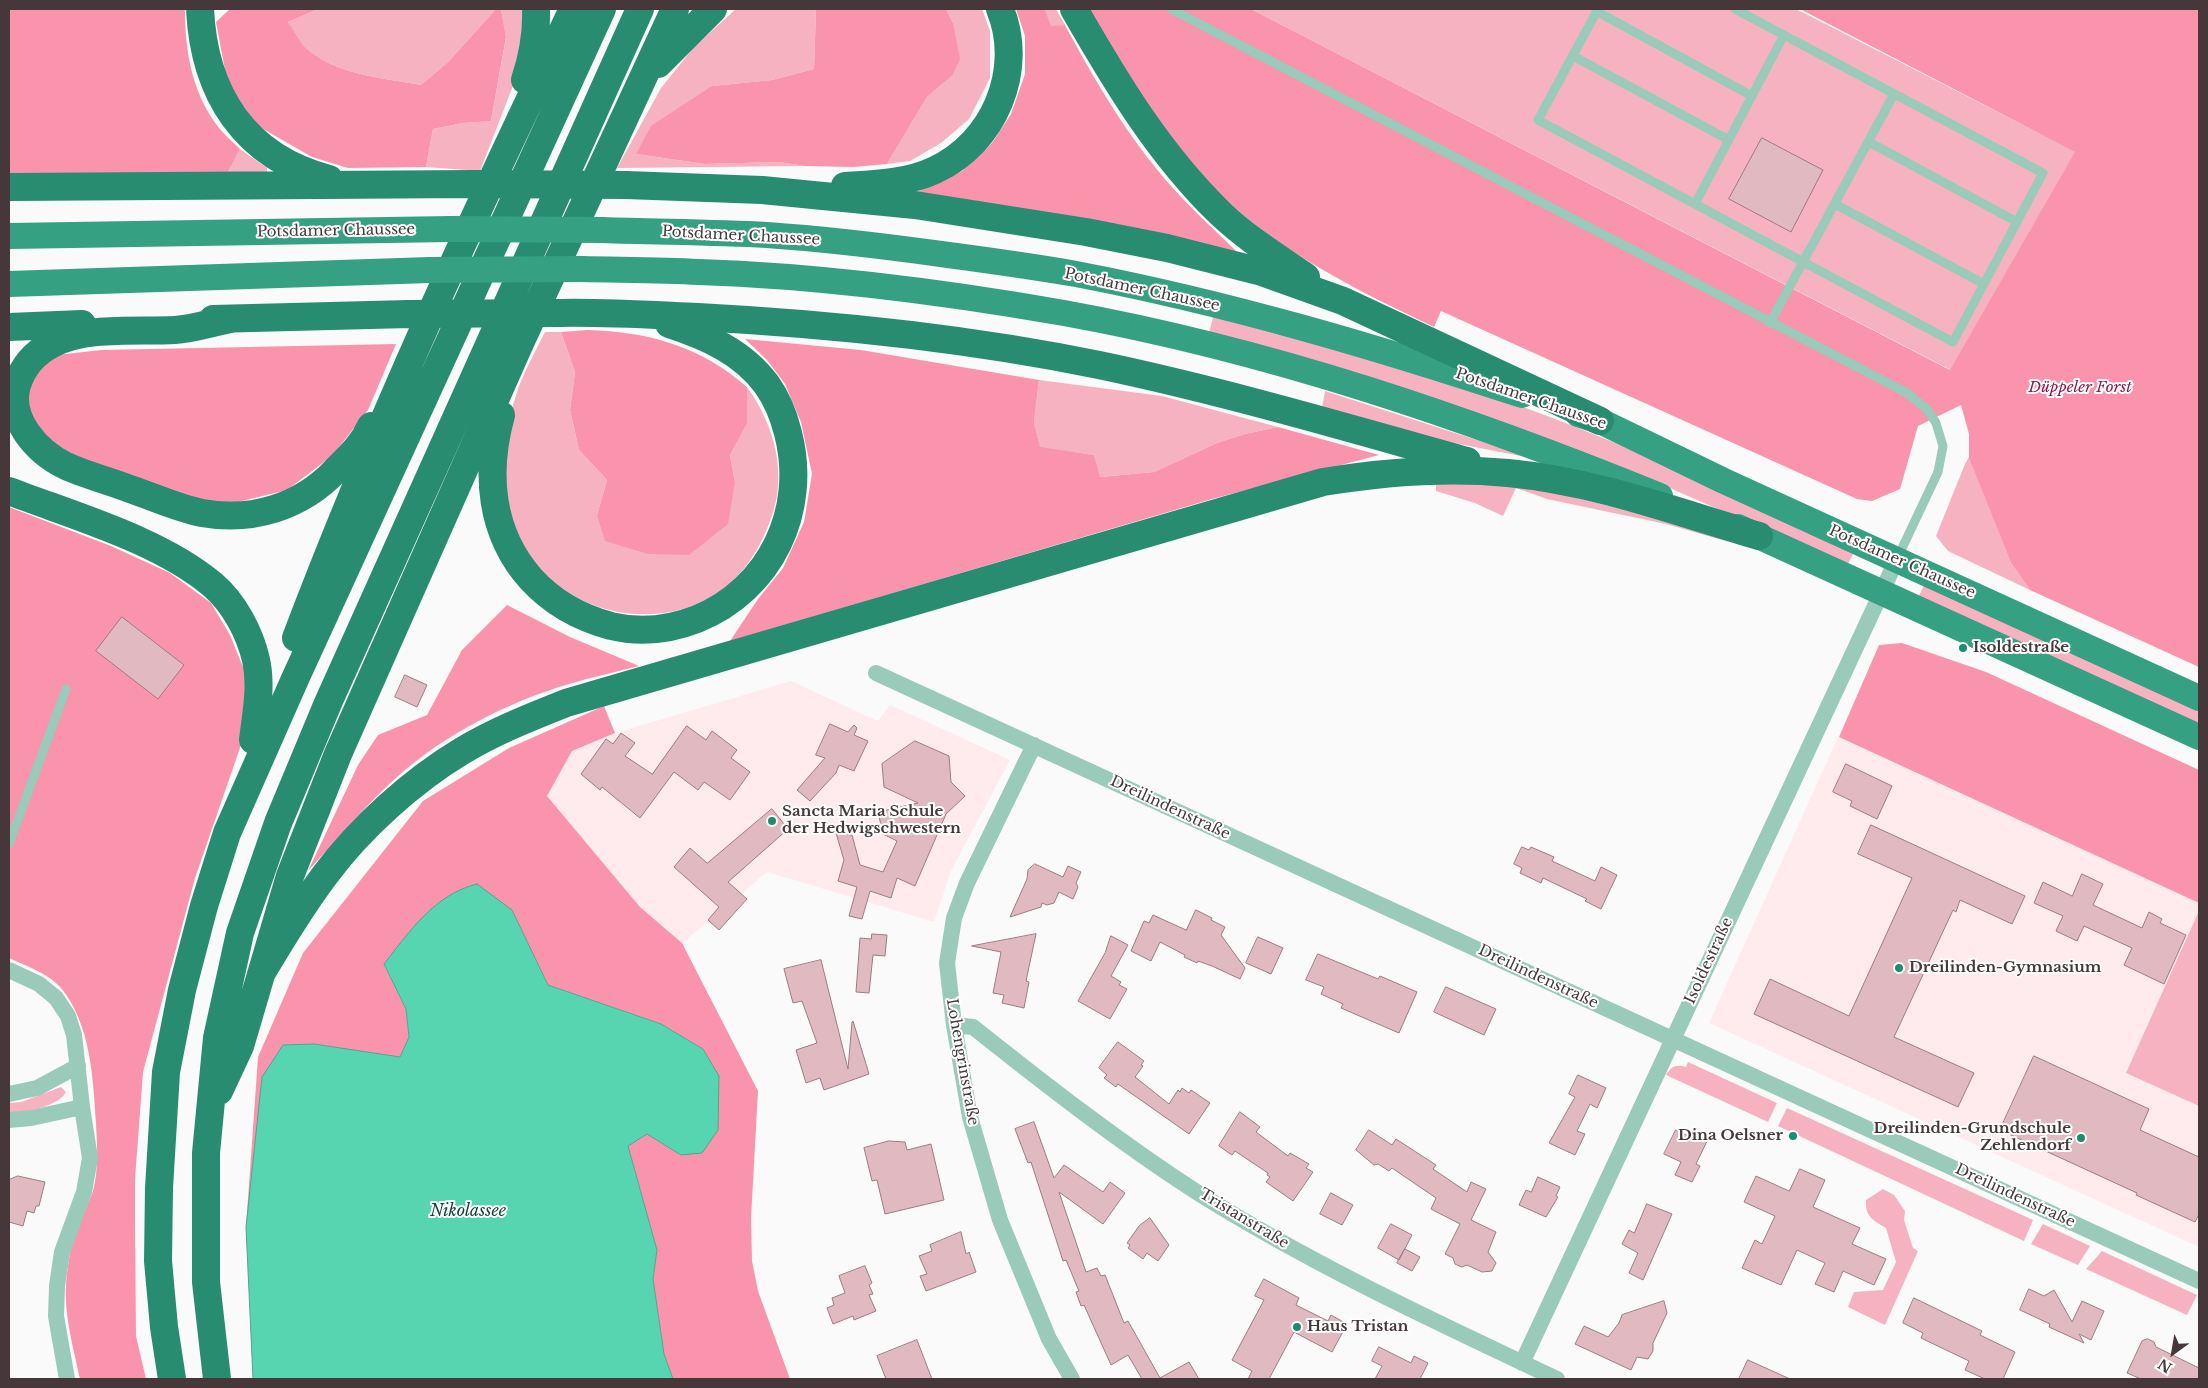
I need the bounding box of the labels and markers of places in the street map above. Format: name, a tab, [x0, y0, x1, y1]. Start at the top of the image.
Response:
place label: Isoldestraße	[1973, 639, 2069, 657]
marker: Isoldestraße	[1957, 642, 1969, 654]
place label: Sancta Maria Schule der Hedwigschwestern	[782, 803, 961, 838]
marker: Sancta Maria Schule der Hedwigschwestern	[766, 815, 778, 827]
place label: Dreilinden-Gymnasium	[1909, 959, 2101, 977]
marker: Dreilinden-Gymnasium	[1893, 962, 1905, 974]
place label: Dreilinden-Grundschule Zehlendorf	[1874, 1120, 2071, 1155]
place label: Dina Oelsner	[1678, 1127, 1783, 1145]
marker: Dina Oelsner	[1787, 1130, 1799, 1142]
marker: Dreilinden-Grundschule Zehlendorf	[2075, 1132, 2087, 1144]
place label: Haus Tristan	[1307, 1318, 1408, 1336]
marker: Haus Tristan	[1291, 1321, 1303, 1333]

